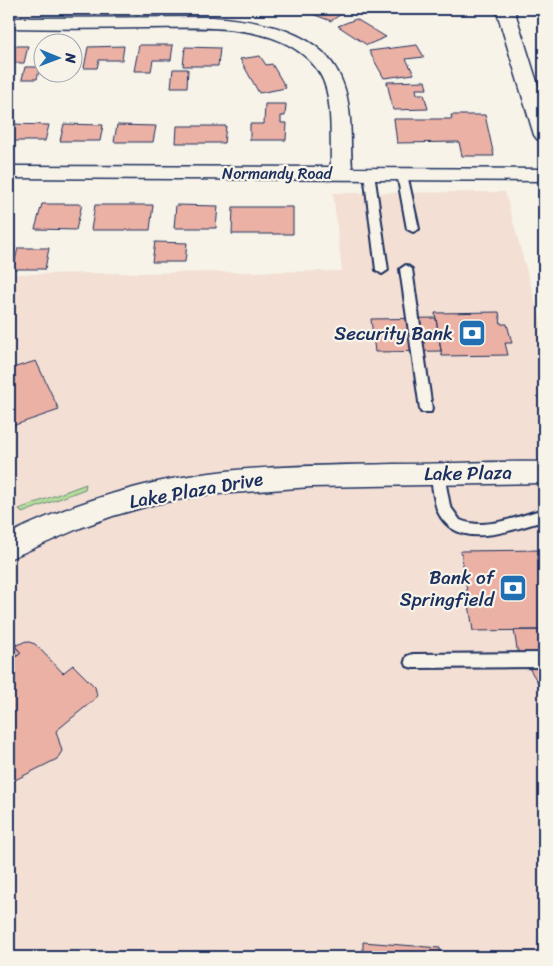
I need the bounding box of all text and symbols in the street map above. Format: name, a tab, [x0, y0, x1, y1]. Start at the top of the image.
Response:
north arrow	[32, 32, 82, 82]
text: N	[58, 52, 83, 64]
street label: Normandy Road	[222, 159, 333, 188]
place label: Security Bank	[334, 317, 453, 350]
bank icon: Security Bank	[457, 318, 487, 348]
street label: Lake Plaza	[424, 456, 513, 490]
street label: Lake Plaza Drive	[127, 462, 265, 518]
place label: Bank of Springfield	[400, 561, 496, 616]
bank icon: Bank of Springfield	[498, 573, 528, 603]

